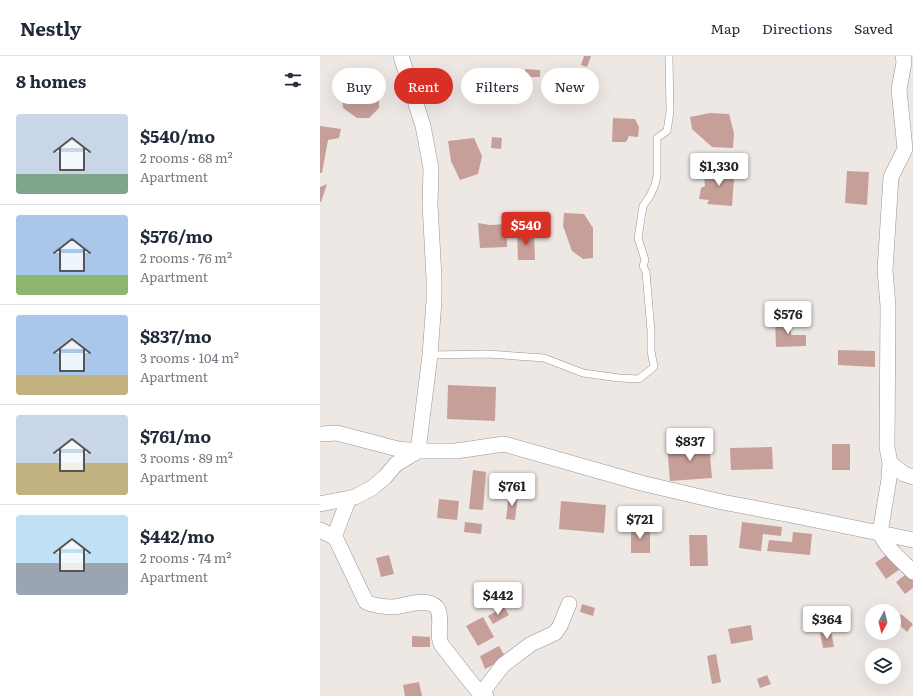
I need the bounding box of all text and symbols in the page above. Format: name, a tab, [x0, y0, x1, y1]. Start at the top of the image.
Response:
text: Nestly	[20, 14, 81, 42]
text: Map	[710, 18, 740, 38]
text: Directions	[762, 18, 832, 38]
text: Saved	[854, 18, 893, 38]
text: 8 homes	[16, 68, 86, 93]
chip: Buy	[332, 68, 386, 104]
chip: Rent	[394, 68, 453, 104]
chip: Filters	[461, 68, 533, 104]
chip: New	[541, 68, 599, 104]
icon: filters	[282, 69, 304, 91]
text: $540/mo	[140, 123, 215, 148]
icon: home	[48, 130, 96, 178]
text: 2 rooms · 68 m²	[140, 148, 233, 167]
pin: $1,330	[686, 153, 752, 187]
text: $1,330	[699, 156, 739, 175]
text: Apartment	[140, 167, 208, 186]
pin: $540	[502, 212, 550, 246]
text: $540	[511, 215, 541, 234]
text: $576/mo	[140, 223, 213, 248]
icon: home	[48, 231, 96, 279]
text: 2 rooms · 76 m²	[140, 248, 232, 267]
text: Apartment	[140, 267, 208, 286]
pin: $576	[764, 301, 812, 335]
text: $576	[773, 304, 803, 323]
text: $837/mo	[140, 323, 212, 348]
icon: home	[48, 331, 96, 379]
text: 3 rooms · 104 m²	[140, 348, 239, 367]
text: Apartment	[140, 367, 208, 386]
text: $761/mo	[140, 423, 211, 448]
pin: $837	[666, 428, 714, 462]
icon: home	[48, 431, 96, 479]
text: $837	[675, 431, 705, 450]
text: 3 rooms · 89 m²	[140, 448, 233, 467]
text: Apartment	[140, 467, 208, 486]
pin: $761	[488, 473, 536, 507]
text: $761	[498, 476, 526, 495]
pin: $721	[616, 506, 664, 540]
text: $721	[626, 509, 654, 528]
text: $442/mo	[140, 523, 215, 548]
icon: home	[48, 531, 96, 579]
text: 2 rooms · 74 m²	[140, 548, 231, 567]
text: Apartment	[140, 567, 208, 586]
pin: $442	[474, 582, 522, 616]
text: $442	[483, 585, 513, 604]
north arrow	[865, 604, 901, 640]
map controls	[865, 604, 901, 684]
pin: $364	[803, 606, 851, 640]
text: $364	[812, 609, 842, 628]
button: layers	[865, 648, 901, 684]

